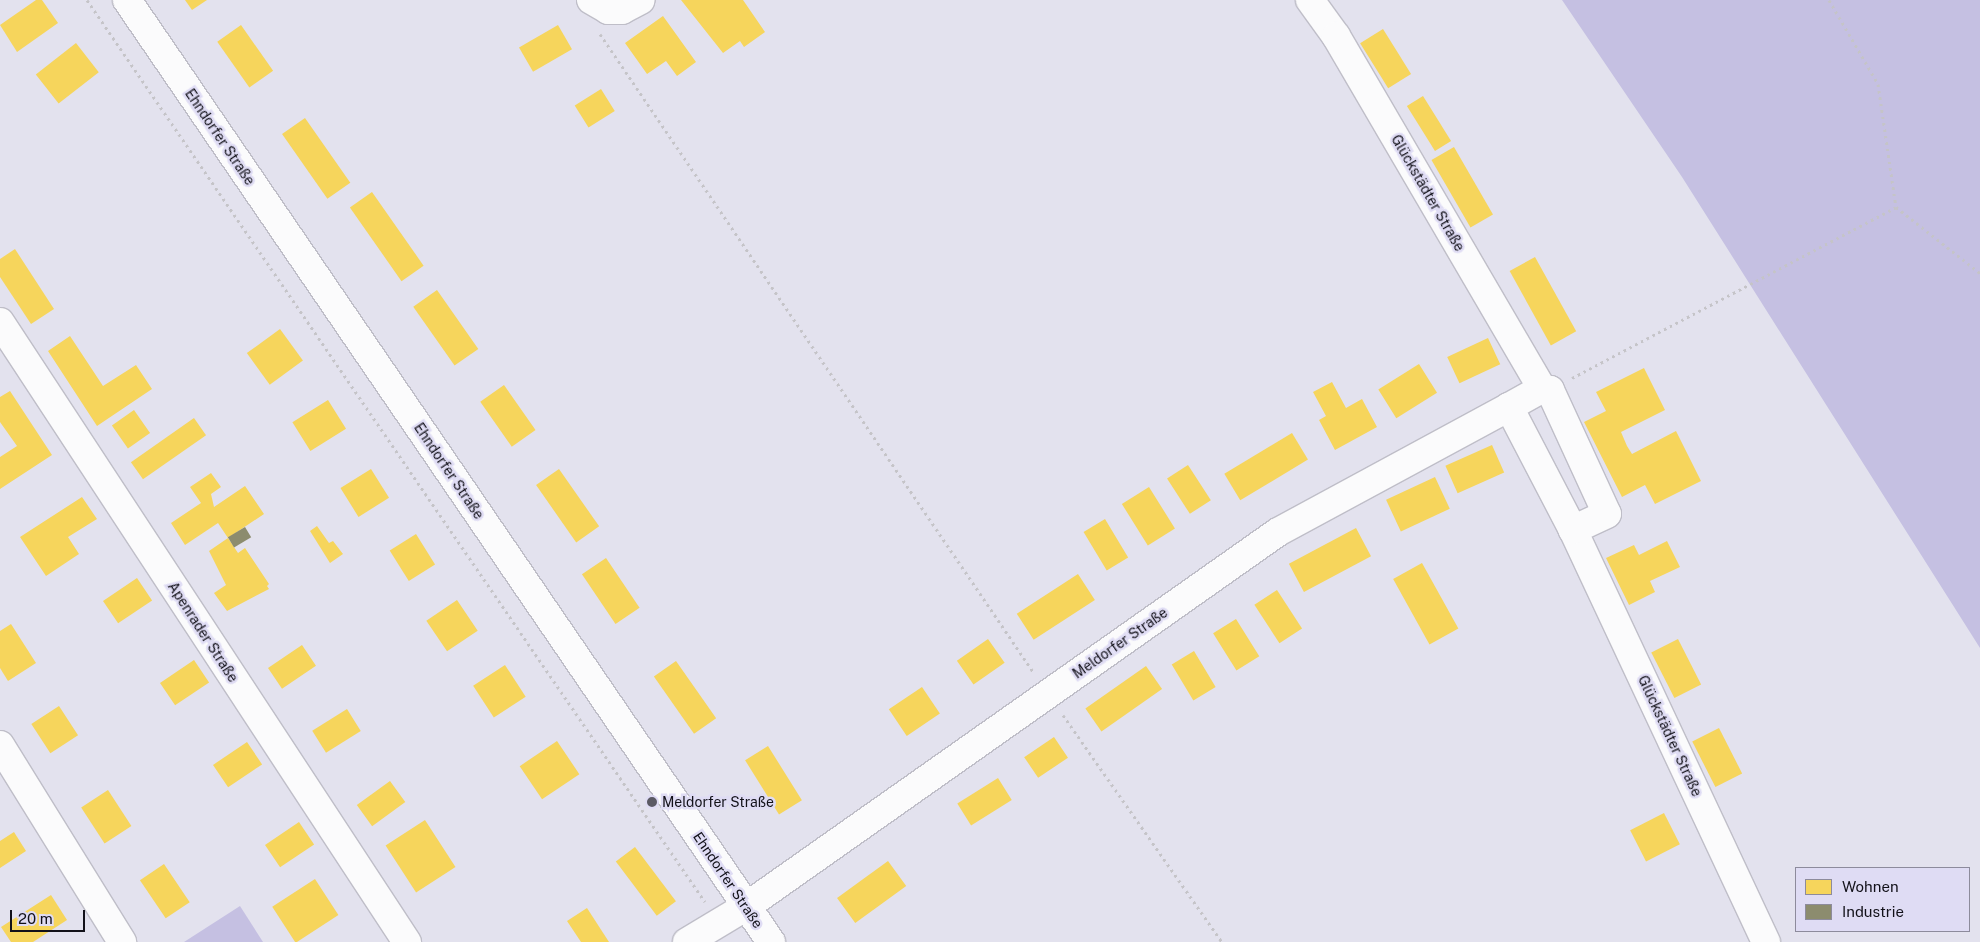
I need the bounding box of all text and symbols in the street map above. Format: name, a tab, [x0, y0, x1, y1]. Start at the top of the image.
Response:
street label: Ehndorfer Straße	[182, 86, 258, 188]
street label: Glückstädter Straße	[1388, 132, 1468, 254]
street label: Ehndorfer Straße	[411, 420, 487, 522]
street label: Apenrader Straße	[164, 579, 242, 685]
street label: Meldorfer Straße	[1069, 604, 1171, 682]
street label: Glückstädter Straße	[1635, 673, 1705, 799]
place label: Meldorfer Straße	[662, 794, 774, 810]
marker: Meldorfer Straße	[646, 796, 658, 808]
street label: Ehndorfer Straße	[690, 829, 766, 931]
legend	[1795, 867, 1970, 932]
text: Wohnen	[1842, 878, 1899, 895]
scale bar	[12, 900, 88, 932]
text: Industrie	[1842, 903, 1904, 920]
text: 20 m	[18, 910, 53, 927]

